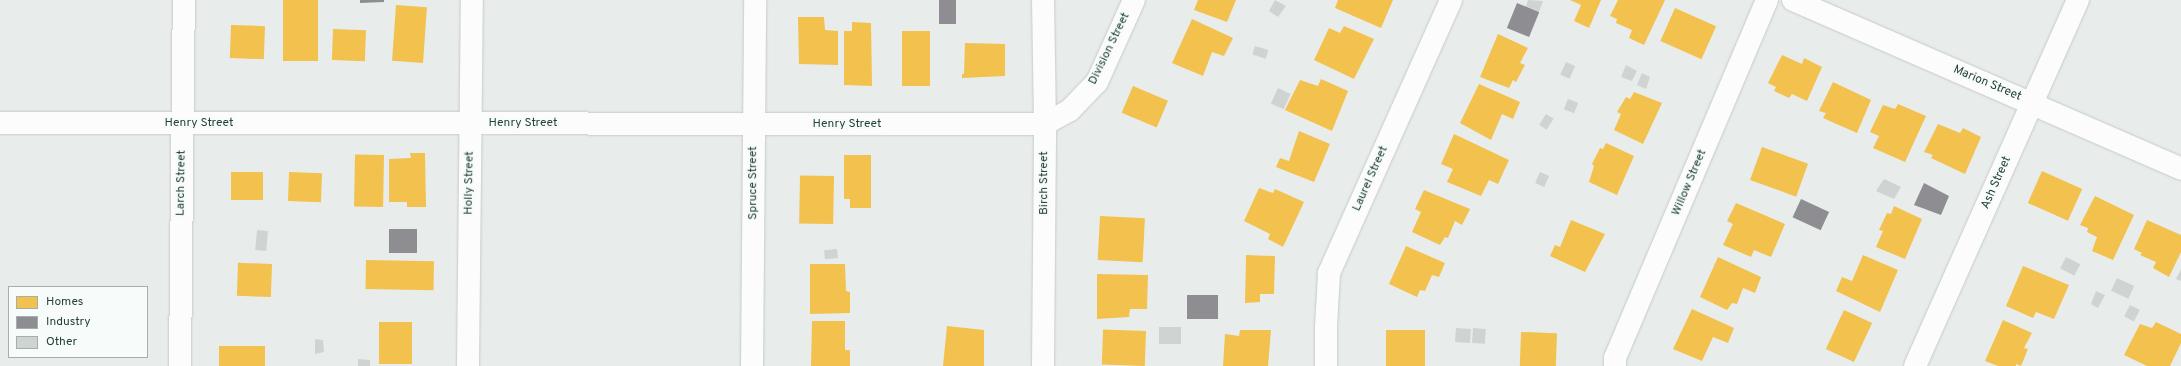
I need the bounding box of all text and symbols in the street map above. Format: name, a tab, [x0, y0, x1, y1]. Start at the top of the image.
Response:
street label: Division Street	[1086, 11, 1134, 87]
street label: Marion Street	[1951, 63, 2023, 105]
street label: Henry Street	[165, 117, 233, 131]
street label: Henry Street	[489, 117, 557, 131]
street label: Henry Street	[813, 118, 881, 132]
street label: Laurel Street	[1350, 144, 1392, 214]
street label: Spruce Street	[747, 146, 761, 220]
street label: Willow Street	[1670, 148, 1710, 218]
street label: Larch Street	[174, 150, 190, 216]
street label: Holly Street	[462, 151, 478, 215]
street label: Birch Street	[1038, 151, 1052, 215]
street label: Ash Street	[1979, 154, 2015, 212]
legend	[8, 286, 148, 358]
text: Homes	[46, 294, 83, 310]
text: Industry	[46, 314, 91, 330]
text: Other	[46, 334, 77, 350]

